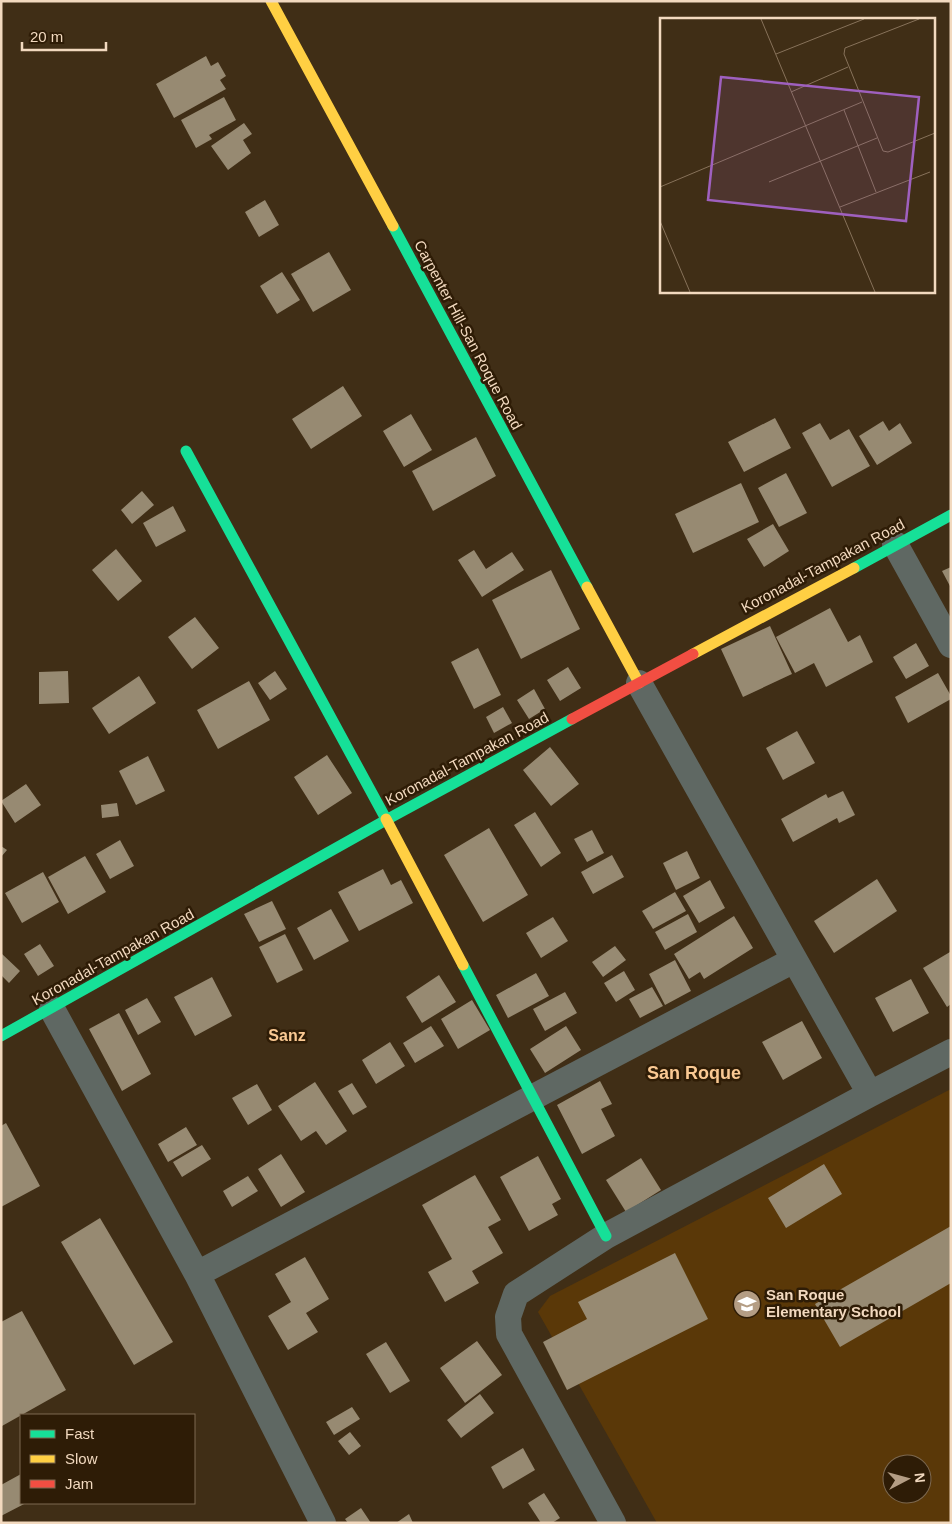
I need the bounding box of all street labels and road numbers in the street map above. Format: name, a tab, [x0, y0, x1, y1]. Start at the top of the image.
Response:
street label: Carpenter Hill-San Roque Road	[411, 237, 526, 432]
street label: Koronadal-Tampakan Road	[738, 515, 907, 616]
street label: Koronadal-Tampakan Road	[382, 708, 551, 809]
street label: Koronadal-Tampakan Road	[29, 905, 197, 1008]

